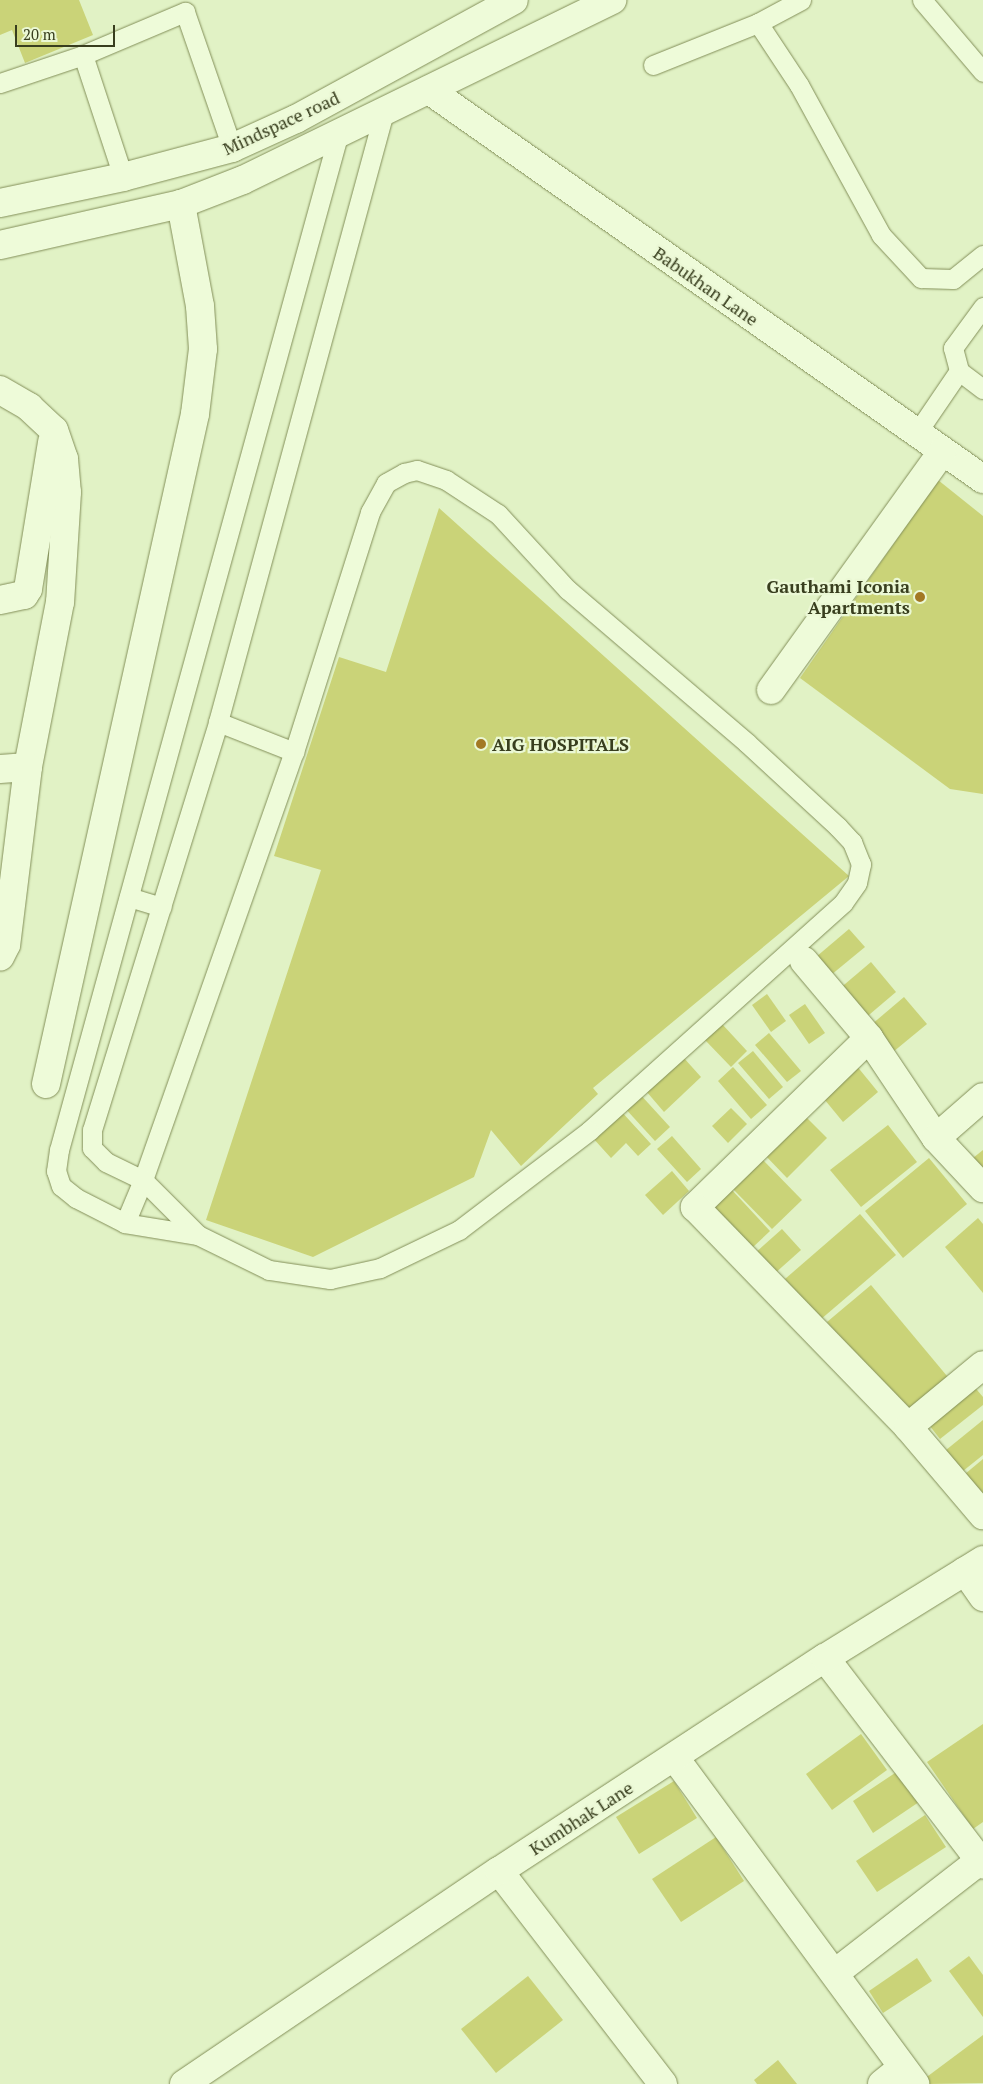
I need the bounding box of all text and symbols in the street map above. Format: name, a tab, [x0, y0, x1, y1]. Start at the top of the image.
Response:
scale bar	[18, 15, 118, 47]
text: 20 m	[23, 24, 56, 44]
street label: Mindspace road	[219, 87, 343, 159]
street label: Babukhan Lane	[649, 242, 763, 330]
place label: Gauthami Iconia Apartments	[766, 576, 910, 618]
marker: Gauthami Iconia Apartments	[914, 591, 926, 603]
place label: AIG HOSPITALS	[492, 733, 629, 755]
marker: AIG HOSPITALS	[474, 737, 488, 751]
street label: Kumbhak Lane	[525, 1776, 637, 1860]

